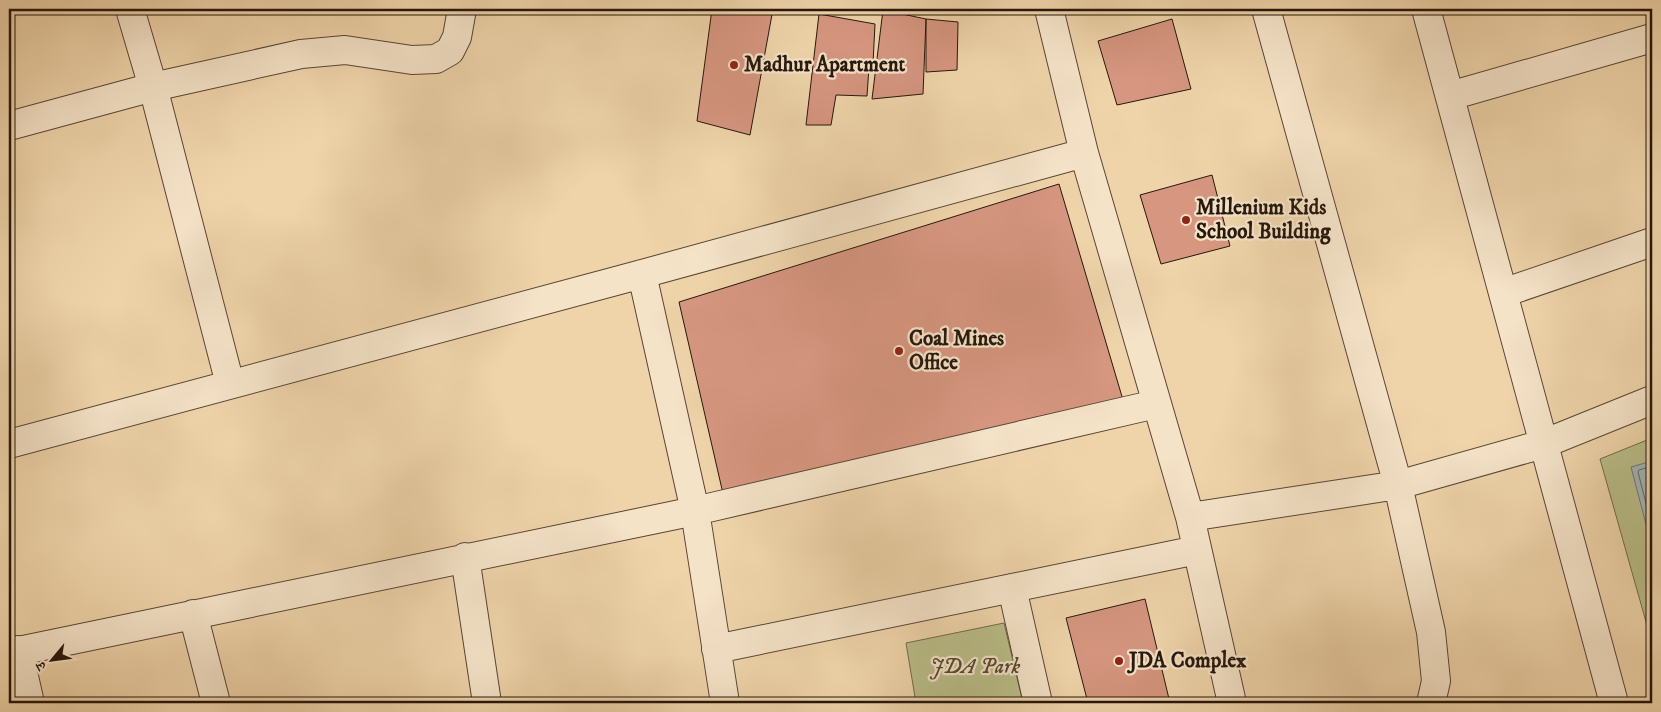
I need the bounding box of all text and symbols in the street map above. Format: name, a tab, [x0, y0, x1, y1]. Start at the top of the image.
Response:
place label: Madhur Apartment	[744, 52, 906, 78]
marker: Madhur Apartment	[728, 59, 740, 71]
place label: Millenium Kids School Building	[1196, 195, 1331, 245]
marker: Millenium Kids School Building	[1180, 214, 1192, 226]
place label: Coal Mines Office	[909, 326, 1004, 376]
marker: Coal Mines Office	[893, 345, 905, 357]
north arrow	[28, 634, 78, 684]
place label: JDA Complex	[1127, 648, 1247, 674]
park label: JDA Park	[930, 654, 1021, 680]
marker: JDA Complex	[1113, 655, 1125, 667]
text: उ	[31, 658, 52, 674]

